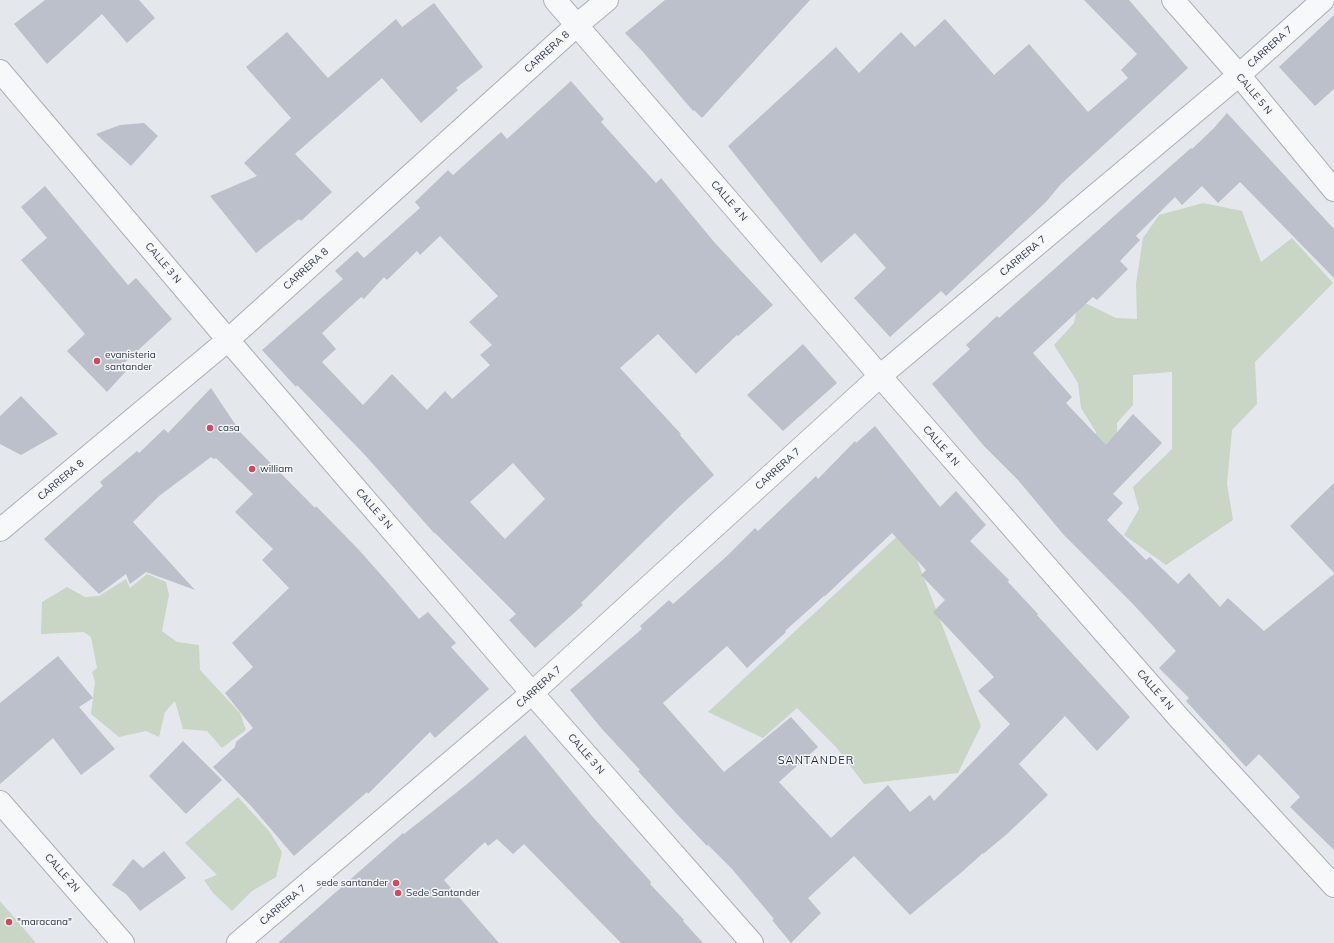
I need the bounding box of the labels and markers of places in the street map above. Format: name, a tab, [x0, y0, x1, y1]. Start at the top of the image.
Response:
place label: evanisteria santander	[105, 349, 156, 372]
marker: evanisteria santander	[92, 356, 102, 366]
place label: casa	[218, 422, 240, 434]
marker: casa	[205, 423, 215, 433]
place label: william	[260, 463, 293, 475]
marker: william	[247, 464, 257, 474]
place label: sede santander	[316, 877, 388, 889]
marker: sede santander	[391, 878, 401, 888]
place label: Sede Santander	[406, 887, 480, 899]
marker: Sede Santander	[393, 888, 403, 898]
place label: "maracana"	[17, 916, 72, 928]
marker: "maracana"	[4, 917, 14, 927]

